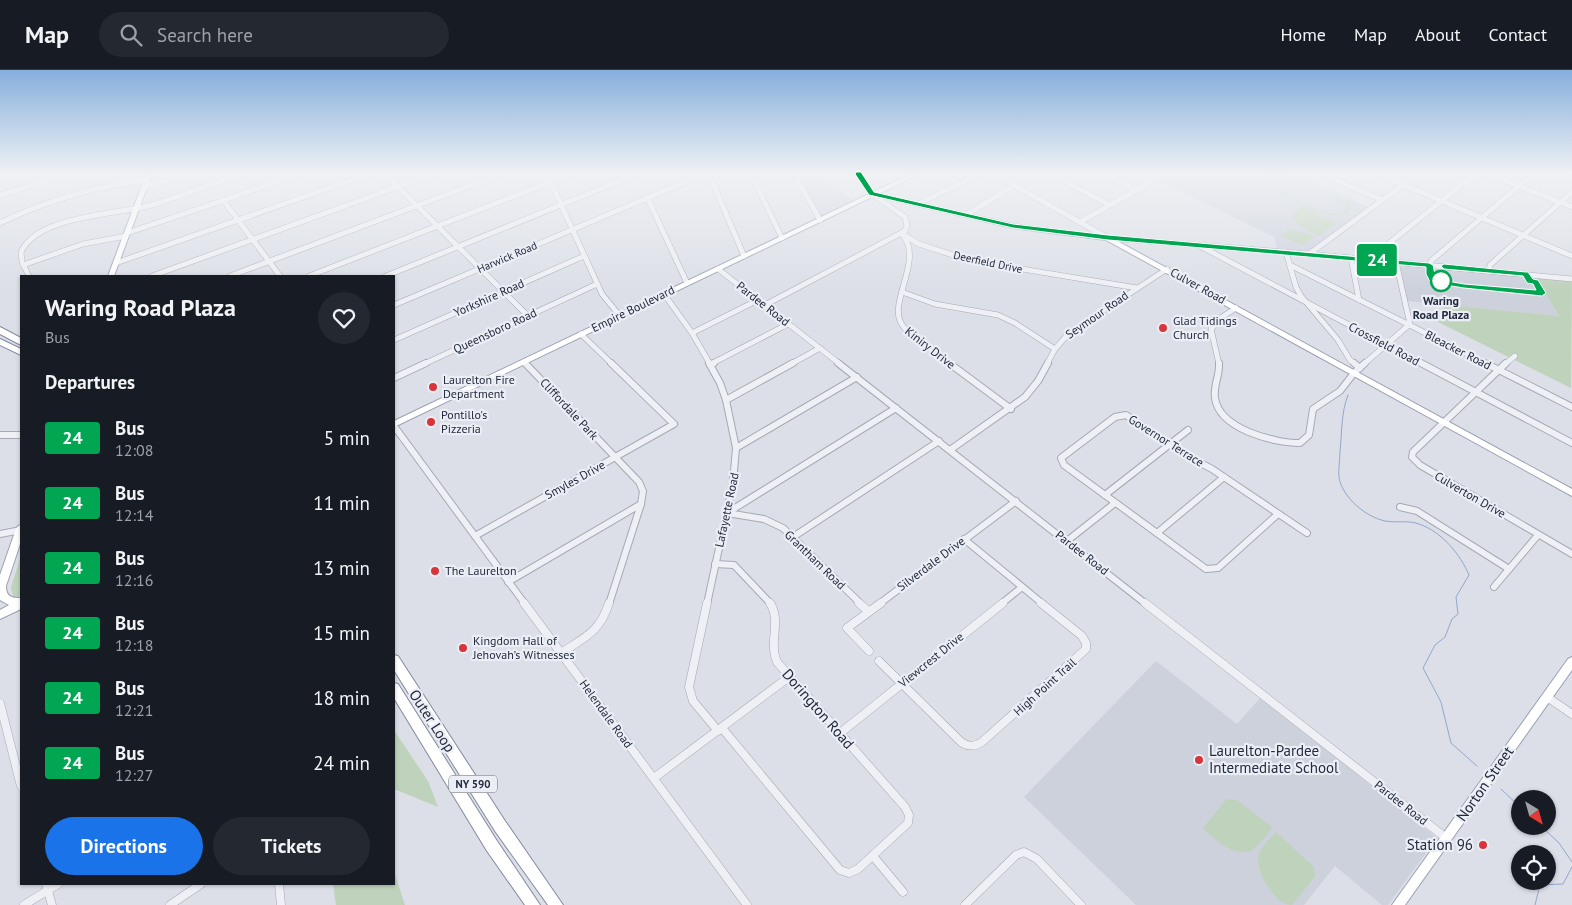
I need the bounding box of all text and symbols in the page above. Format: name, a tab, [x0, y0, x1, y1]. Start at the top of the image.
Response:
search box	[99, 12, 449, 57]
text: Map	[25, 19, 69, 50]
icon: search	[117, 21, 145, 49]
text: Search here	[157, 23, 253, 47]
text: Home	[1280, 23, 1326, 46]
text: Map	[1354, 23, 1387, 46]
text: About	[1415, 23, 1461, 46]
text: Contact	[1489, 23, 1547, 46]
street label: Harwick Road	[475, 238, 539, 276]
line badge: 24	[1354, 244, 1400, 276]
street label: Deerfield Drive	[952, 248, 1024, 276]
text: 24	[1367, 248, 1387, 271]
street label: Culver Road	[1168, 264, 1229, 307]
marker: Waring Road Plaza	[1430, 270, 1452, 292]
street label: Yorkshire Road	[451, 275, 526, 320]
street label: Pardee Road	[734, 278, 793, 329]
street label: Empire Boulevard	[589, 282, 677, 335]
street label: Seymour Road	[1062, 287, 1131, 342]
text: Waring Road Plaza	[45, 292, 236, 323]
button: heart	[318, 292, 370, 344]
place label: Waring Road Plaza	[1413, 293, 1469, 322]
street label: Queensboro Road	[451, 305, 539, 356]
place label: Glad Tidings Church	[1173, 313, 1237, 342]
street label: Crossfield Road	[1346, 319, 1422, 369]
marker: Glad Tidings Church	[1157, 322, 1169, 334]
street label: Kiniry Drive	[902, 323, 958, 372]
street label: Bleacker Road	[1423, 326, 1494, 373]
text: Bus	[45, 327, 70, 347]
text: Departures	[45, 370, 135, 394]
place label: Laurelton Fire Department	[443, 372, 515, 401]
street label: Cliffordale Park	[537, 375, 602, 443]
marker: Laurelton Fire Department	[427, 381, 439, 393]
place label: Pontillo's Pizzeria	[441, 407, 487, 436]
street label: Governor Terrace	[1126, 411, 1207, 470]
text: Bus	[115, 416, 144, 440]
marker: Pontillo's Pizzeria	[425, 416, 437, 428]
text: 24	[62, 426, 83, 449]
text: 5 min	[324, 426, 370, 450]
text: 12:08	[115, 440, 153, 460]
street label: Smyles Drive	[542, 457, 607, 502]
street label: Culverton Drive	[1432, 468, 1509, 521]
street label: Lafayette Road	[711, 471, 742, 549]
text: Bus	[115, 481, 144, 505]
text: 24	[62, 491, 83, 514]
text: 11 min	[313, 491, 370, 515]
text: 12:14	[115, 505, 153, 525]
street label: Grantham Road	[782, 527, 849, 592]
street label: Pardee Road	[1053, 527, 1112, 578]
street label: Silverdale Drive	[894, 533, 968, 594]
text: Bus	[115, 546, 144, 570]
text: 24	[62, 556, 83, 579]
text: 13 min	[313, 556, 370, 580]
place label: The Laurelton	[445, 563, 517, 578]
marker: The Laurelton	[429, 565, 441, 577]
text: 12:16	[115, 570, 153, 590]
text: Bus	[115, 611, 144, 635]
text: 24	[62, 621, 83, 644]
text: 15 min	[313, 621, 370, 645]
street label: Viewcrest Drive	[894, 629, 966, 691]
place label: Kingdom Hall of Jehovah’s Witnesses	[472, 633, 575, 662]
text: 12:18	[115, 635, 153, 655]
marker: Kingdom Hall of Jehovah’s Witnesses	[457, 642, 469, 654]
street label: High Point Trail	[1010, 654, 1079, 719]
street label: Dorington Road	[778, 665, 858, 753]
text: Bus	[115, 676, 144, 700]
street label: Helendale Road	[577, 677, 636, 751]
text: 24	[62, 686, 83, 709]
text: 18 min	[313, 686, 370, 710]
street label: Outer Loop	[405, 686, 460, 756]
text: 12:21	[115, 700, 153, 720]
text: Bus	[115, 741, 144, 765]
place label: Laurelton-Pardee Intermediate School	[1209, 741, 1339, 777]
street label: Norton Street	[1452, 743, 1517, 825]
text: 24	[62, 751, 83, 774]
text: 24 min	[313, 751, 370, 775]
marker: Laurelton-Pardee Intermediate School	[1193, 754, 1205, 766]
text: 12:27	[115, 765, 153, 785]
road number: NY 590	[449, 776, 497, 792]
street label: Pardee Road	[1372, 777, 1431, 828]
north arrow	[1511, 790, 1556, 835]
map controls	[1511, 790, 1556, 890]
button: Directions	[45, 817, 203, 875]
button: Tickets	[213, 817, 370, 875]
place label: Station 96	[1407, 835, 1473, 854]
marker: Station 96	[1477, 839, 1489, 851]
button: locate	[1511, 845, 1556, 890]

